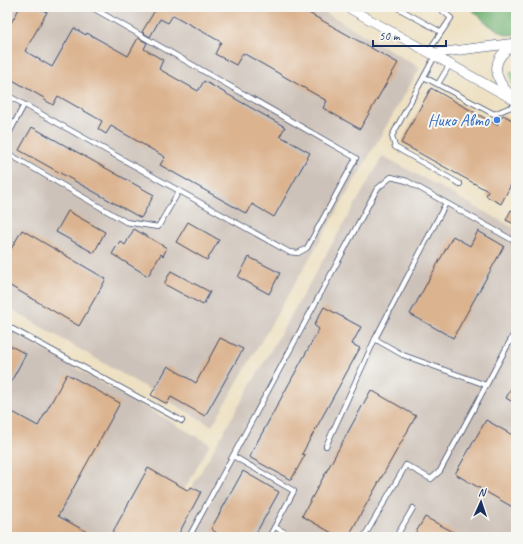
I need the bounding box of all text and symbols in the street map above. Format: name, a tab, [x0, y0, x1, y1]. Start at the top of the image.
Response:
scale bar	[373, 22, 446, 48]
text: 50 m	[379, 28, 401, 44]
place label: Нико Авто	[428, 110, 490, 131]
marker: Нико Авто	[492, 115, 502, 125]
north arrow	[461, 482, 501, 522]
text: N	[478, 485, 487, 499]

